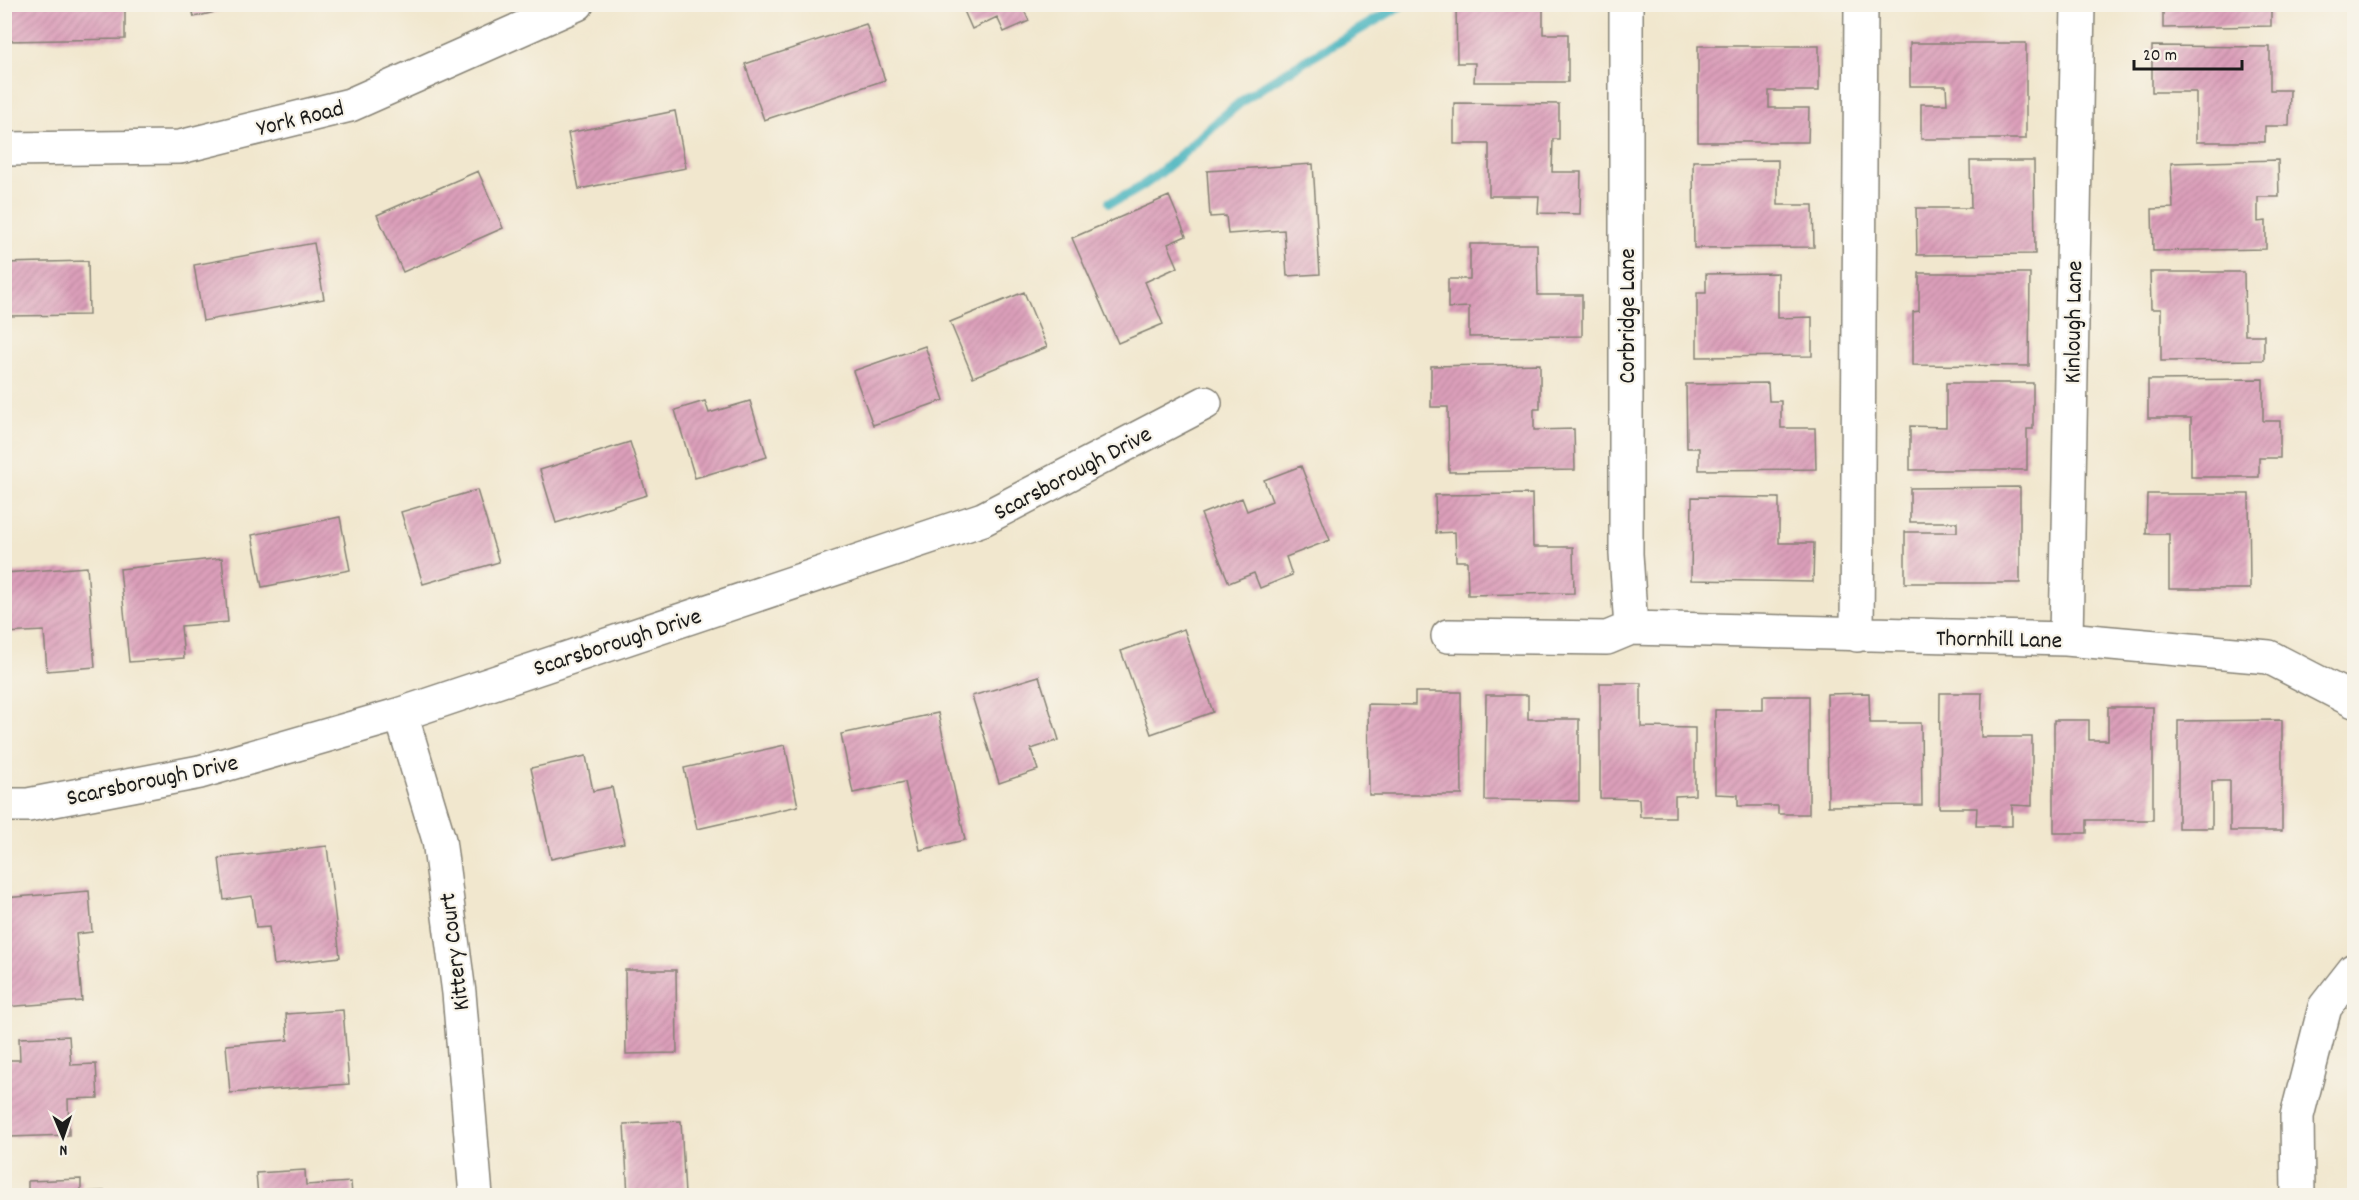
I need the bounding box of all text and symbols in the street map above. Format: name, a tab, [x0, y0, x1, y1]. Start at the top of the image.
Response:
scale bar	[2134, 33, 2242, 71]
text: 20 m	[2143, 44, 2177, 69]
street label: York Road	[254, 93, 348, 147]
street label: Corbridge Lane	[1612, 248, 1646, 384]
street label: Kinlough Lane	[2057, 260, 2093, 384]
street label: Scarsborough Drive	[988, 419, 1159, 531]
street label: Scarsborough Drive	[530, 601, 706, 687]
street label: Thornhill Lane	[1936, 623, 2062, 659]
street label: Scarsborough Drive	[64, 747, 242, 817]
street label: Kittery Court	[432, 891, 480, 1013]
north arrow	[33, 1107, 93, 1167]
text: N	[59, 1138, 68, 1161]

